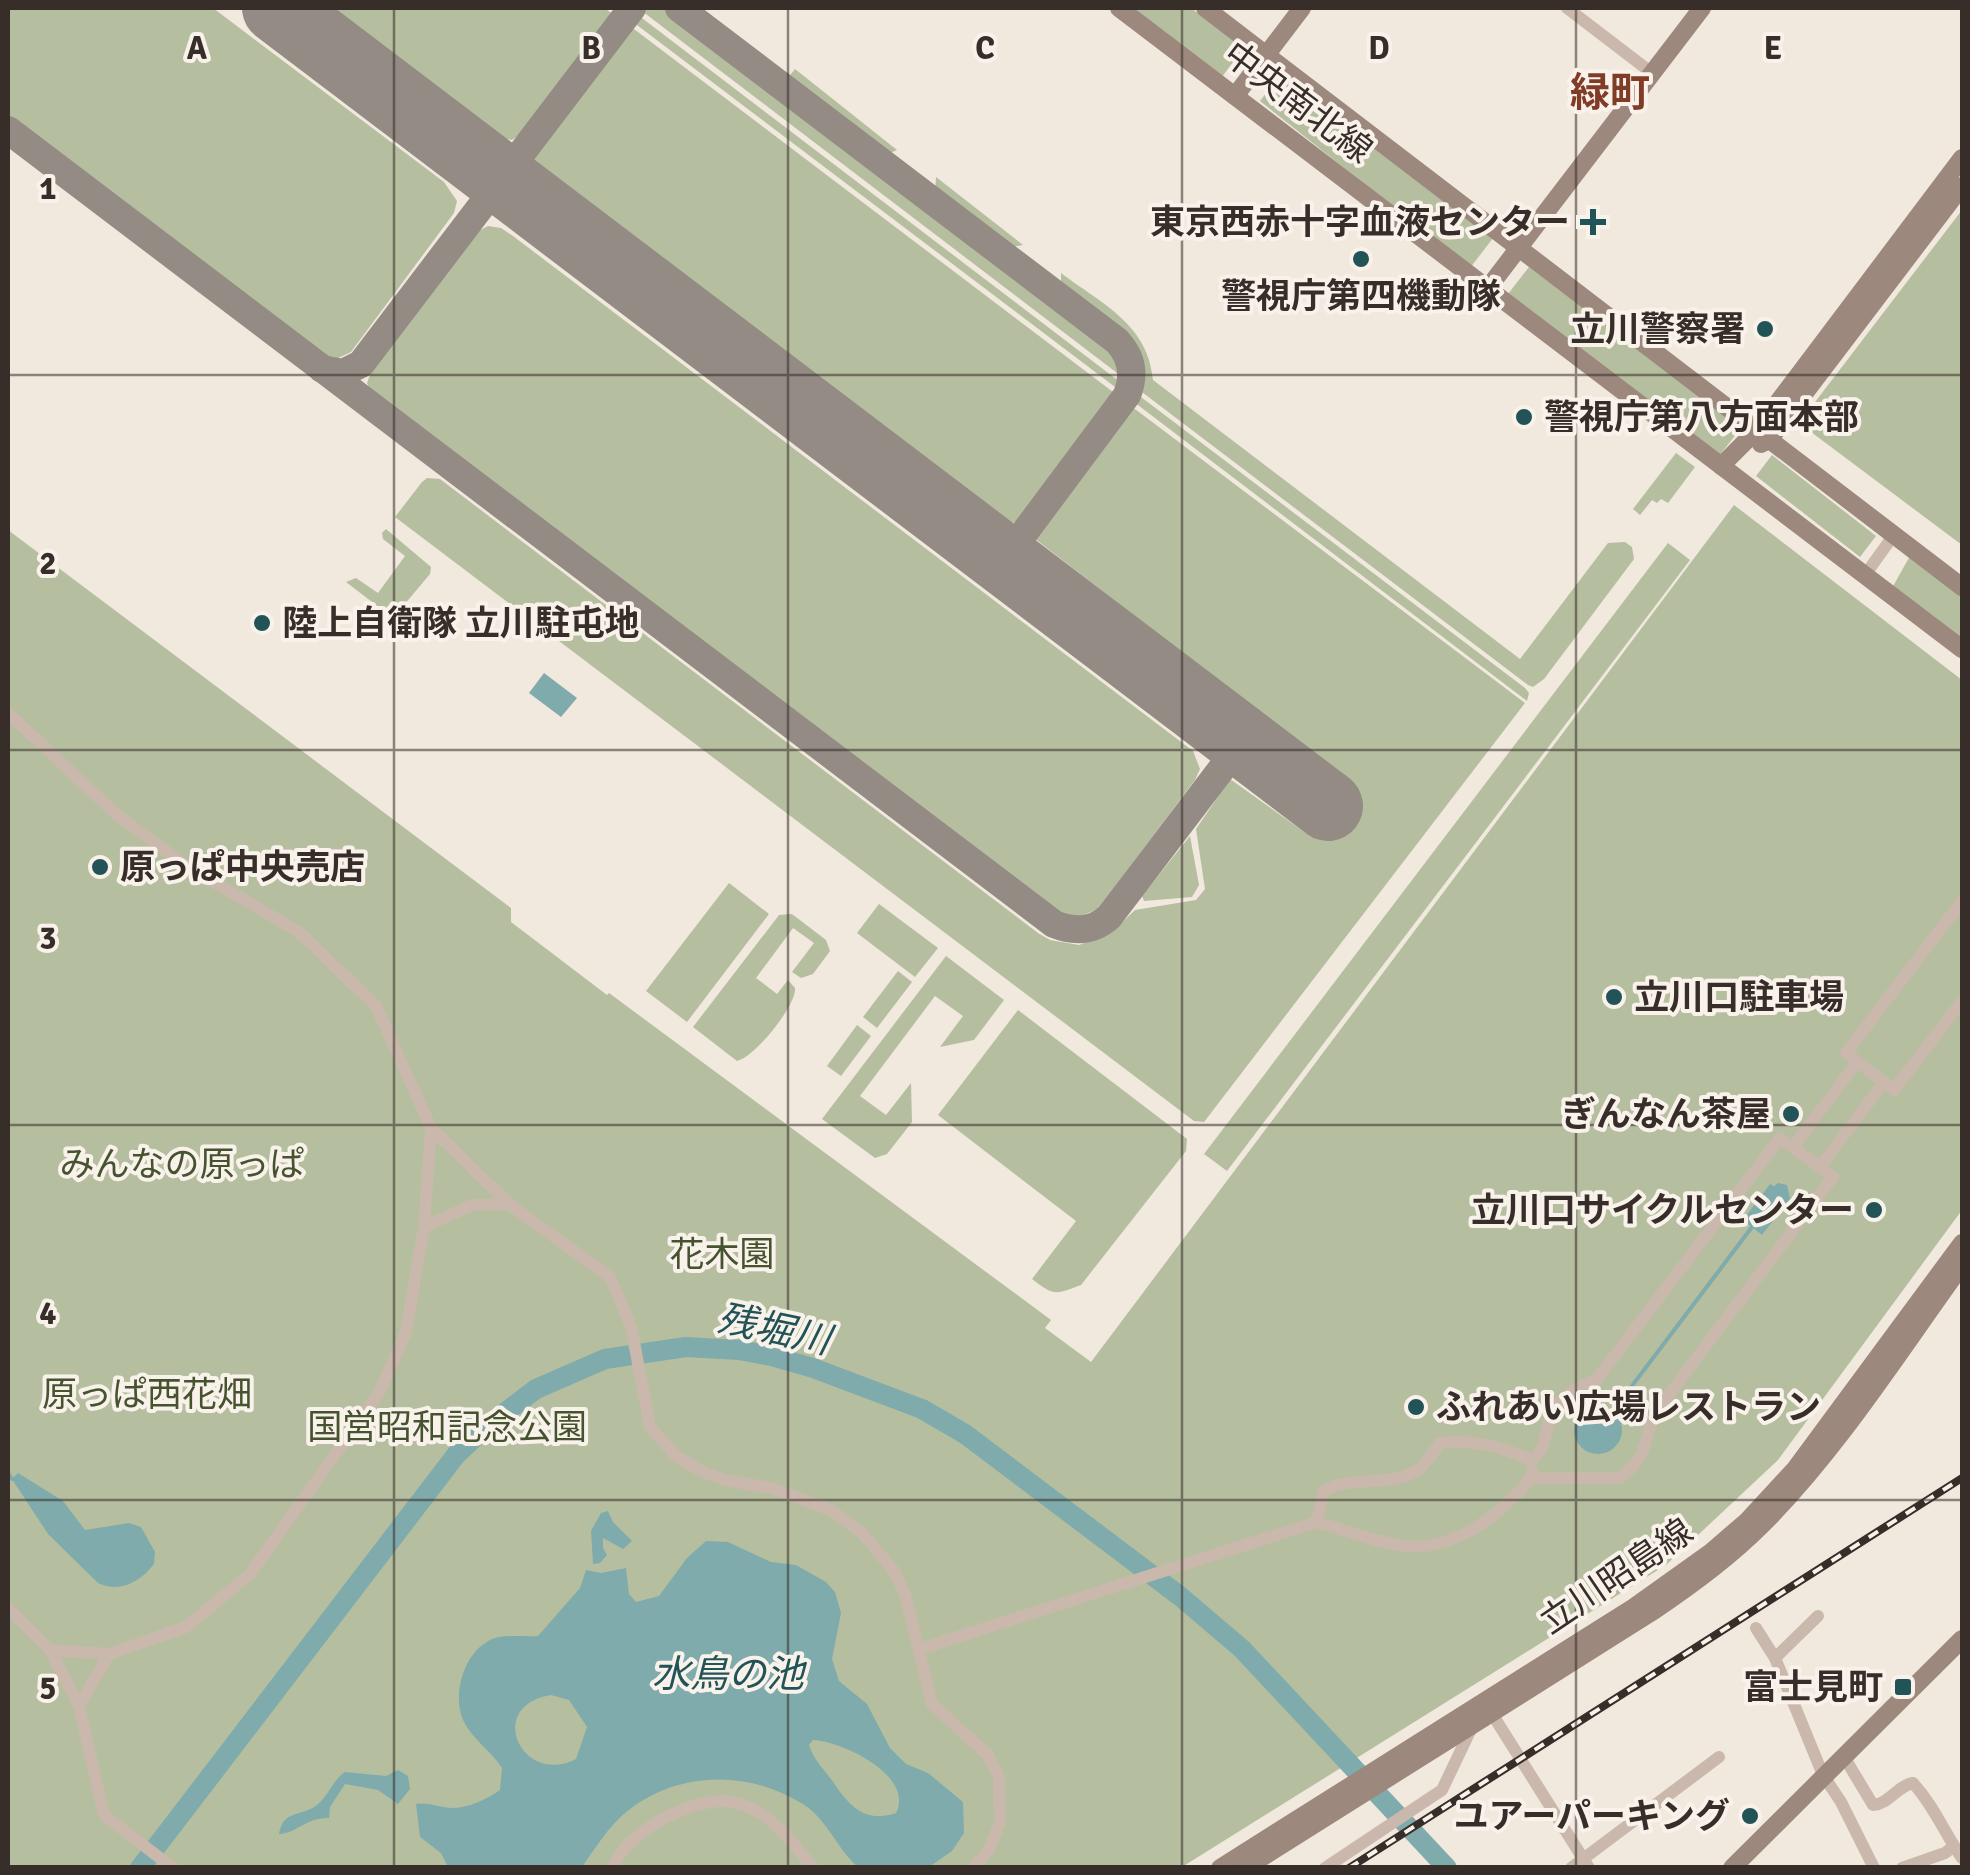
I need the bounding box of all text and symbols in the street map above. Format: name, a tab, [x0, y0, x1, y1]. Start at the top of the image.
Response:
text: A	[187, 29, 208, 68]
text: B	[581, 29, 601, 68]
text: C	[975, 29, 995, 68]
text: D	[1368, 29, 1390, 68]
text: E	[1764, 29, 1782, 68]
street label: 中央南北線	[1215, 33, 1381, 172]
district label: 緑町	[1570, 68, 1650, 118]
text: 1	[39, 169, 57, 208]
place label: 東京西赤十字血液センター	[1150, 201, 1570, 244]
marker: 東京西赤十字血液センター	[1580, 209, 1606, 235]
marker: 警視庁第四機動隊	[1350, 248, 1372, 270]
place label: 警視庁第四機動隊	[1221, 275, 1501, 318]
place label: 立川警察署	[1570, 308, 1745, 351]
marker: 立川警察署	[1754, 318, 1776, 340]
place label: 警視庁第八方面本部	[1544, 396, 1859, 439]
marker: 警視庁第八方面本部	[1513, 406, 1535, 428]
text: 2	[39, 544, 57, 583]
place label: 陸上自衛隊 立川駐屯地	[282, 602, 640, 645]
marker: 陸上自衛隊 立川駐屯地	[251, 612, 273, 634]
place label: 原っぱ中央売店	[120, 846, 365, 889]
marker: 原っぱ中央売店	[89, 856, 111, 878]
text: 3	[39, 919, 57, 958]
place label: 立川口駐車場	[1634, 976, 1844, 1019]
marker: 立川口駐車場	[1603, 986, 1625, 1008]
place label: ぎんなん茶屋	[1561, 1093, 1771, 1136]
marker: ぎんなん茶屋	[1780, 1103, 1802, 1125]
park label: みんなの原っぱ	[59, 1143, 305, 1186]
place label: 立川口サイクルセンター	[1471, 1189, 1854, 1232]
marker: 立川口サイクルセンター	[1863, 1199, 1885, 1221]
park label: 花木園	[669, 1233, 775, 1276]
text: 4	[39, 1294, 57, 1333]
water label: 残堀川	[713, 1295, 838, 1365]
park label: 原っぱ西花畑	[42, 1373, 252, 1416]
place label: ふれあい広場レストラン	[1436, 1386, 1821, 1429]
marker: ふれあい広場レストラン	[1405, 1396, 1427, 1418]
park label: 国営昭和記念公園	[307, 1406, 587, 1449]
street label: 立川昭島線	[1532, 1510, 1701, 1643]
water label: 水鳥の池	[652, 1651, 808, 1698]
place label: 富士見町	[1743, 1666, 1883, 1709]
text: 5	[39, 1669, 57, 1708]
marker: 富士見町	[1892, 1676, 1914, 1698]
place label: ユアーパーキング	[1453, 1795, 1730, 1838]
marker: ユアーパーキング	[1739, 1805, 1761, 1827]

